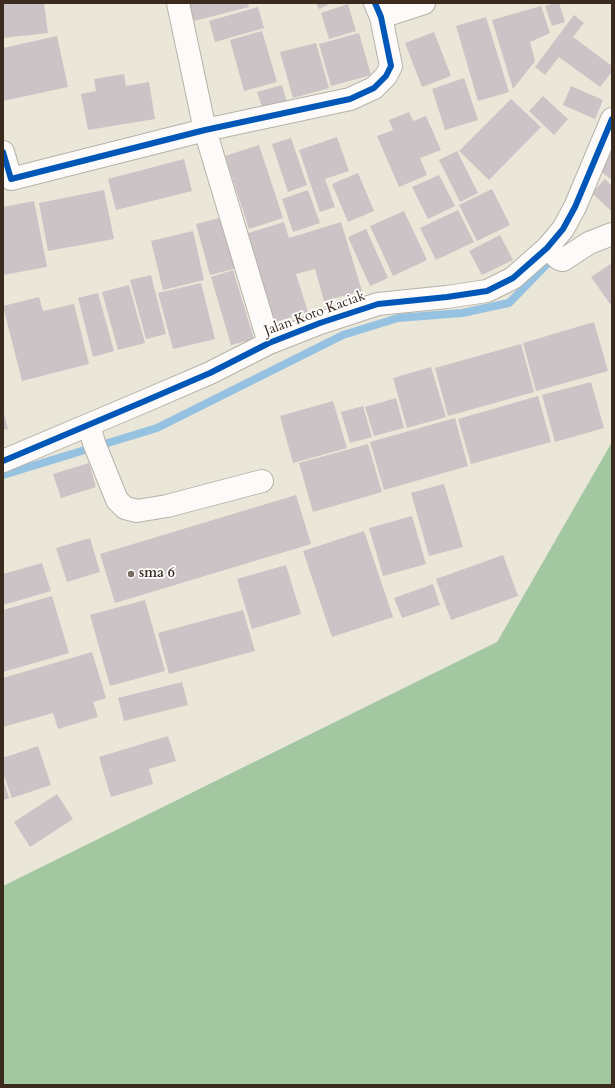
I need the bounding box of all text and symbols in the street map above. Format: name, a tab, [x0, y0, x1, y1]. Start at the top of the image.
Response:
street label: Jalan Koto Kaciak	[262, 288, 368, 340]
place label: sma 6	[139, 566, 175, 582]
marker: sma 6	[126, 569, 136, 579]

